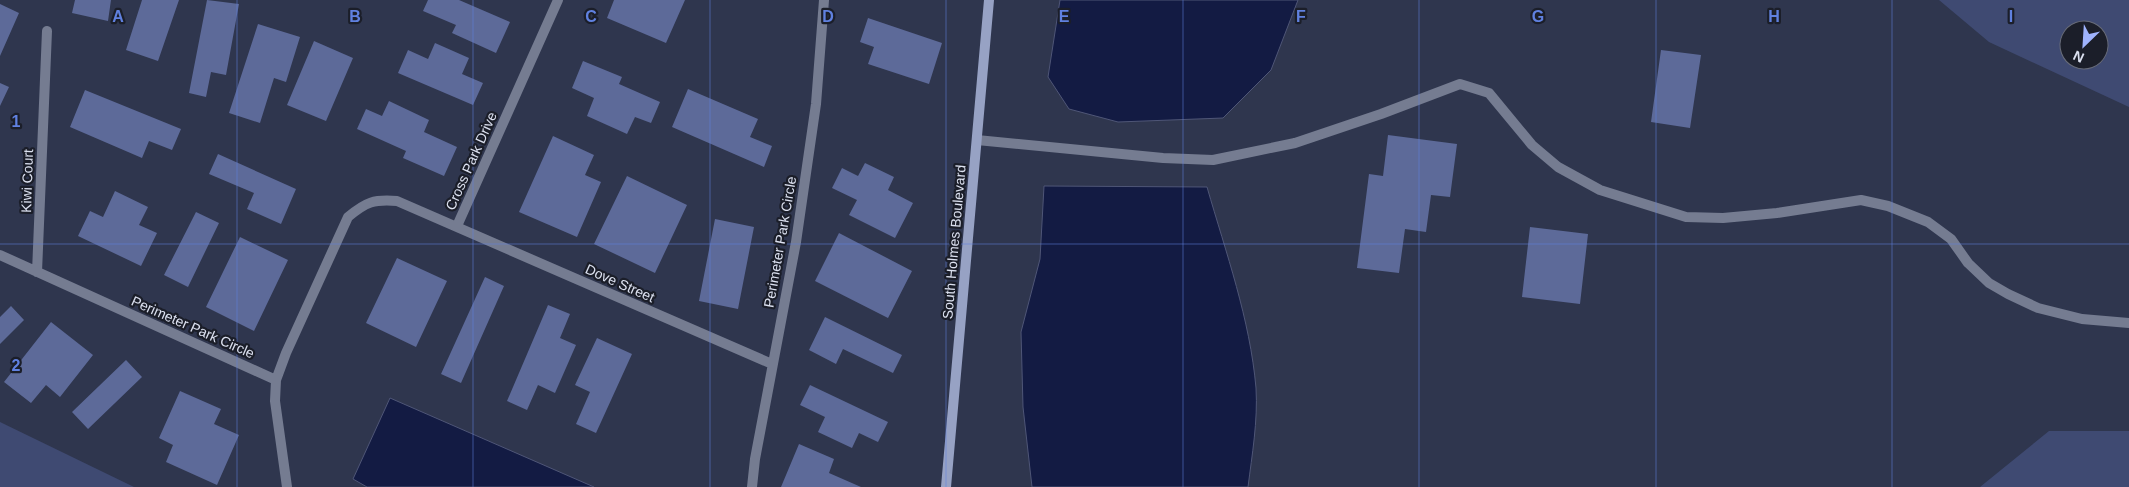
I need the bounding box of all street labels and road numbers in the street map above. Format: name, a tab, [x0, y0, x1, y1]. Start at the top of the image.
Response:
street label: Cross Park Drive	[442, 109, 500, 213]
street label: Kiwi Court	[18, 149, 36, 213]
street label: South Holmes Boulevard	[939, 164, 969, 320]
street label: Perimeter Park Circle	[761, 175, 799, 309]
street label: Dove Street	[583, 261, 657, 305]
street label: Perimeter Park Circle	[129, 293, 257, 361]

